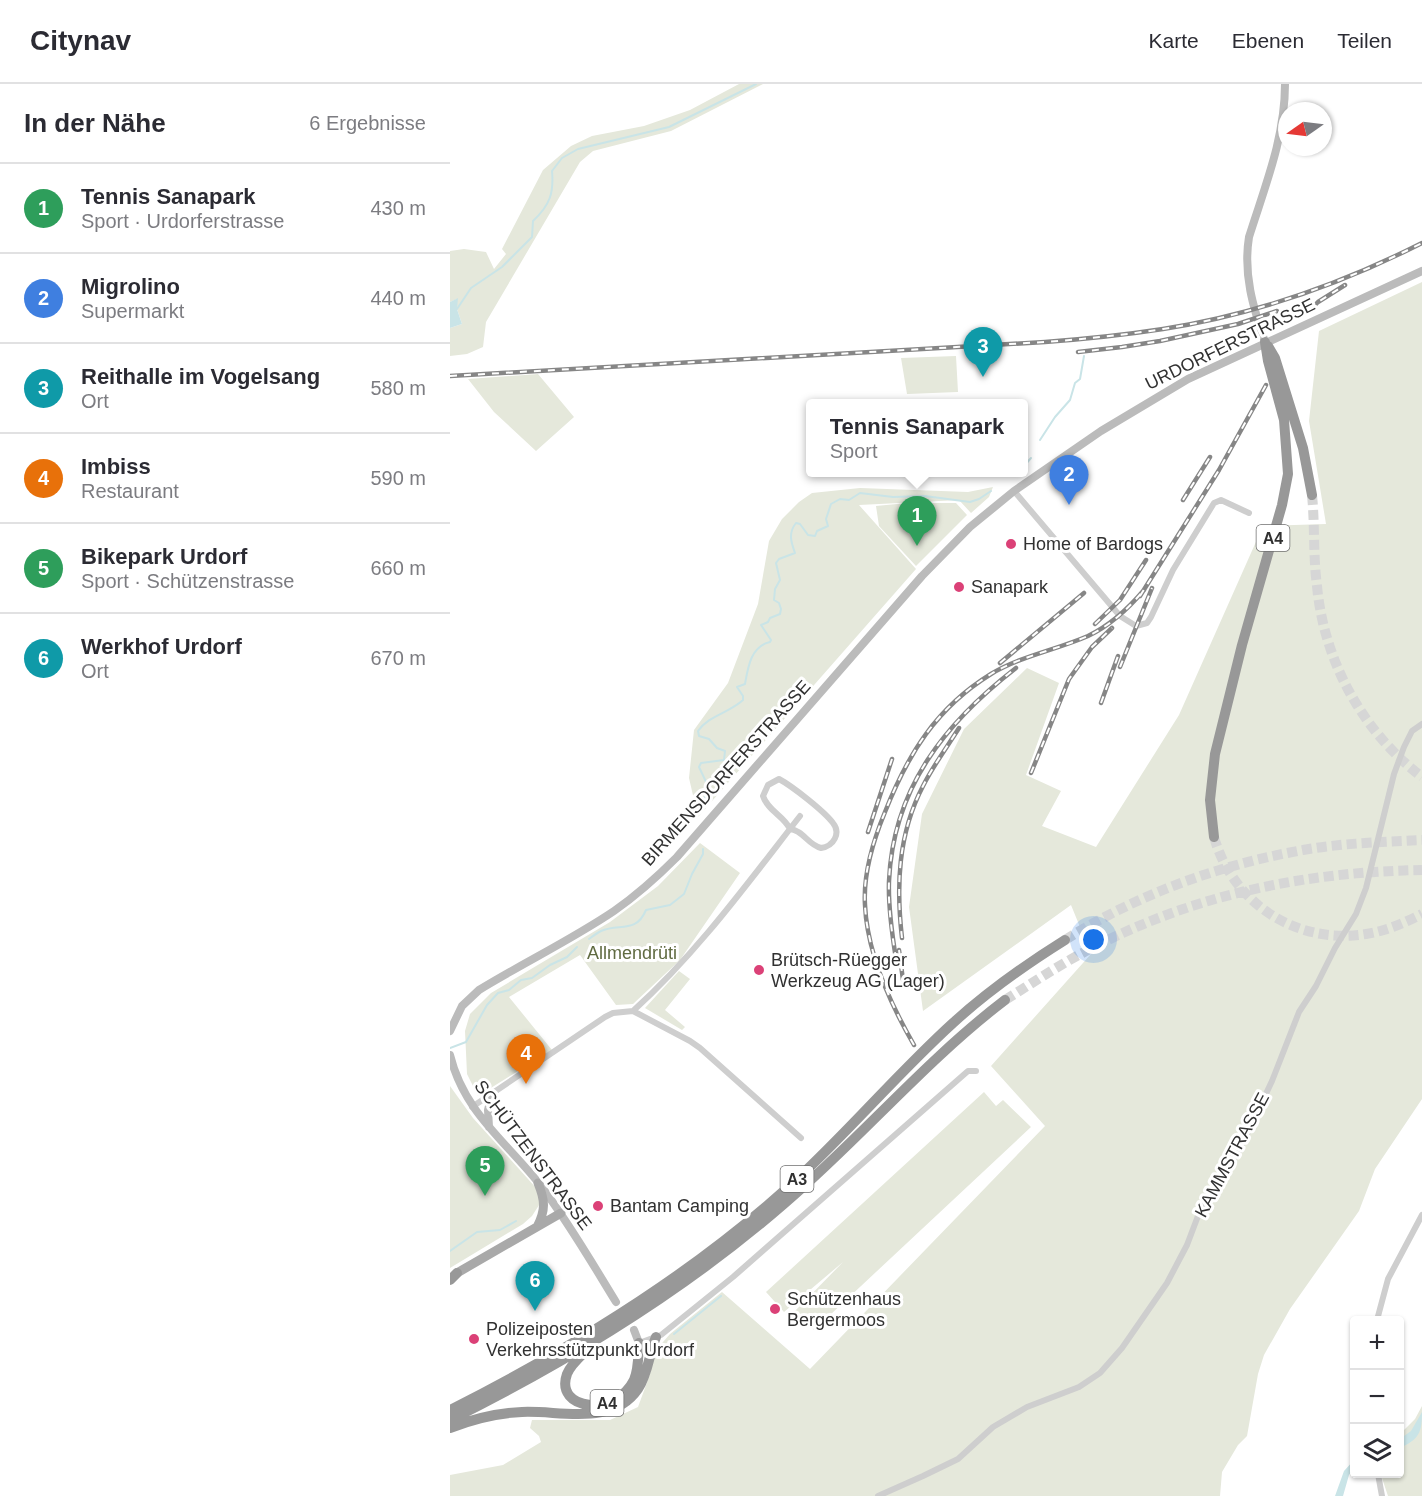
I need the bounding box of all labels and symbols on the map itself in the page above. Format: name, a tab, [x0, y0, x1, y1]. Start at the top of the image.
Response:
north arrow	[1278, 102, 1332, 156]
street label: URDORFERSTRASSE	[1142, 294, 1318, 394]
pin: 3	[964, 328, 1002, 377]
pin: 2	[1050, 456, 1088, 505]
pin: 1	[898, 496, 936, 546]
road number: A4	[1256, 525, 1290, 551]
place label: Home of Bardogs	[1023, 534, 1163, 554]
marker: Home of Bardogs	[1004, 537, 1018, 551]
place label: Sanapark	[971, 577, 1049, 597]
marker: Sanapark	[952, 580, 966, 594]
street label: BIRMENSDORFERSTRASSE	[638, 676, 814, 870]
your location	[1079, 925, 1108, 954]
park label: Allmendrüti	[587, 943, 677, 963]
place label: Brütsch-Rüegger Werkzeug AG (Lager)	[771, 950, 945, 991]
marker: Brütsch-Rüegger Werkzeug AG (Lager)	[752, 963, 766, 977]
pin: 4	[506, 1034, 546, 1084]
street label: SCHÜTZENSTRASSE	[470, 1076, 596, 1234]
street label: KAMMSTRASSE	[1191, 1089, 1273, 1221]
pin: 5	[465, 1146, 504, 1196]
road number: A3	[780, 1166, 814, 1192]
place label: Bantam Camping	[610, 1196, 749, 1216]
marker: Bantam Camping	[591, 1199, 605, 1213]
pin: 6	[516, 1262, 554, 1311]
place label: Schützenhaus Bergermoos	[787, 1289, 901, 1330]
marker: Schützenhaus Bergermoos	[768, 1302, 782, 1316]
place label: Polizeiposten Verkehrsstützpunkt Urdorf	[486, 1319, 695, 1360]
marker: Polizeiposten Verkehrsstützpunkt Urdorf	[467, 1332, 481, 1346]
road number: A4	[590, 1390, 624, 1416]

